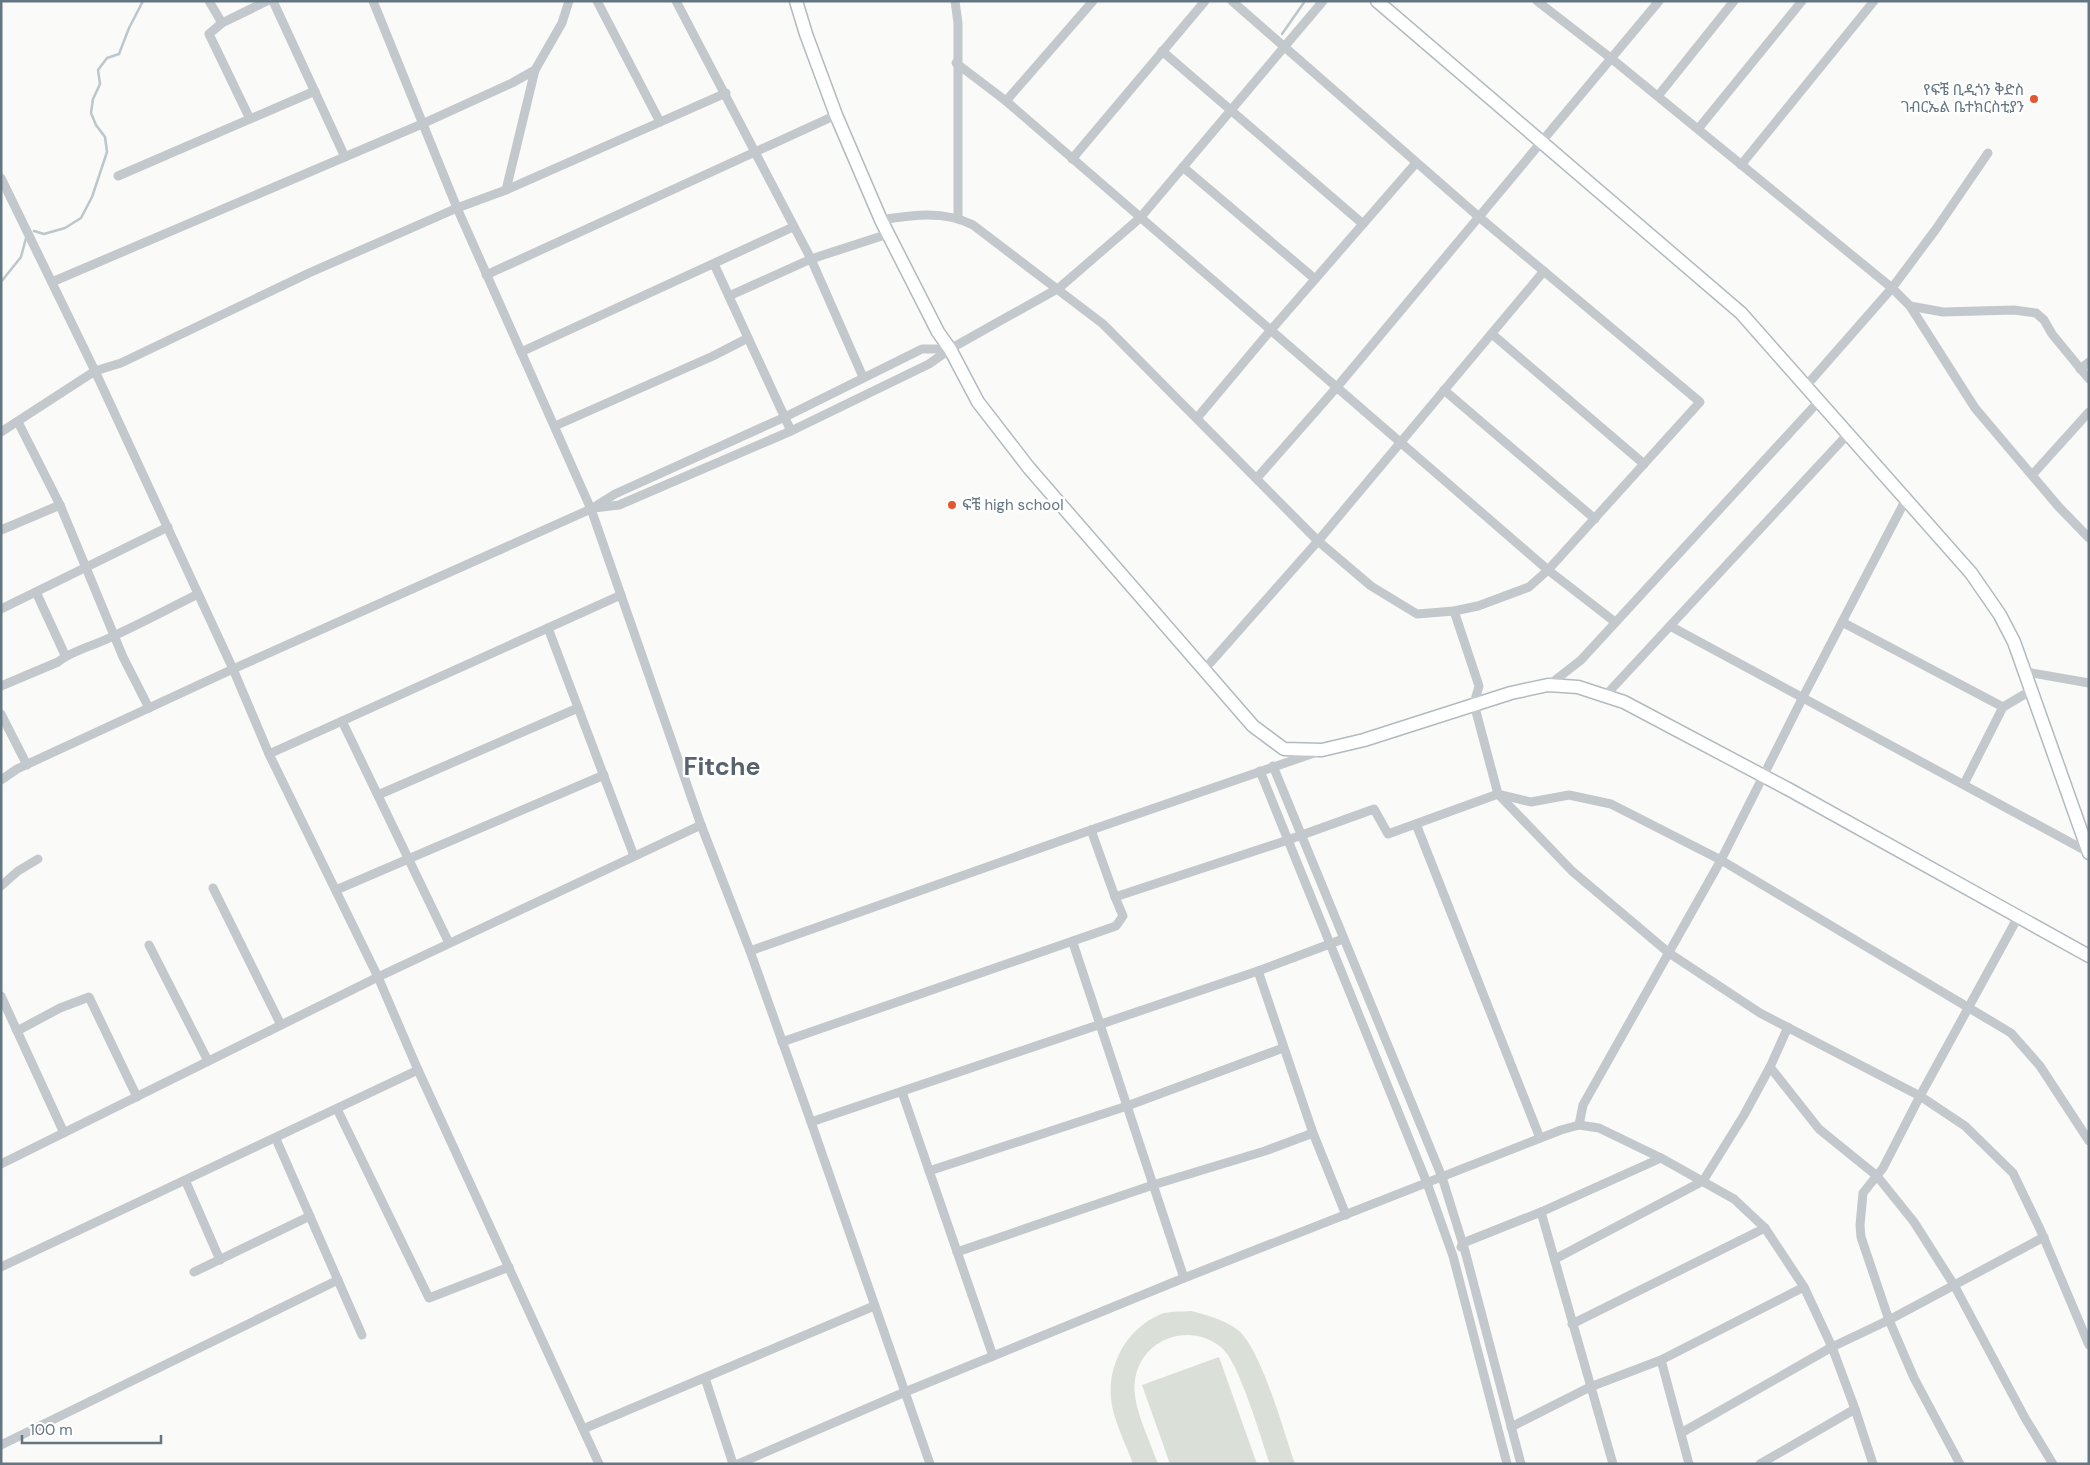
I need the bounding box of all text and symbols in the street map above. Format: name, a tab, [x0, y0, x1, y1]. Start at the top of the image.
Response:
place label: የፍቼ ቢዲጎን ቅድስ ገብርኤል ቤተክርስቲያን	[1901, 80, 2024, 117]
marker: የፍቼ ቢዲጎን ቅድስ ገብርኤል ቤተክርስቲያን	[2028, 93, 2040, 105]
place label: ፍቼ high school	[962, 495, 1063, 515]
marker: ፍቼ high school	[946, 499, 958, 511]
district label: Fitche	[684, 750, 760, 783]
scale bar	[22, 1412, 161, 1444]
text: 100 m	[30, 1420, 73, 1440]

